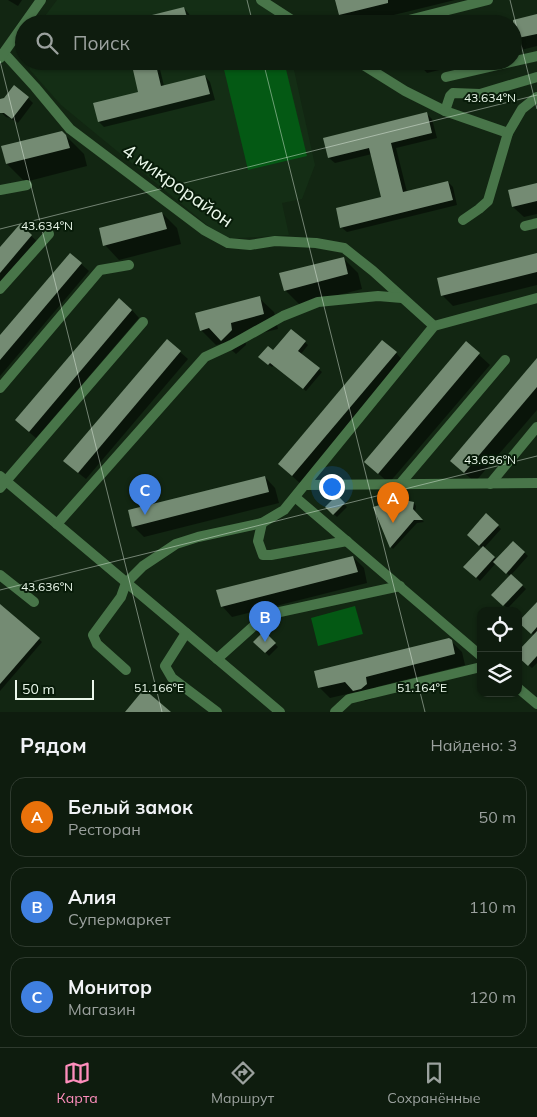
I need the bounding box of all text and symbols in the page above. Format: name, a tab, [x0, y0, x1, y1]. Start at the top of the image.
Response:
search box	[15, 15, 522, 70]
icon: search	[33, 29, 61, 57]
text: Поиск	[73, 31, 130, 55]
text: 43.634°N	[464, 90, 516, 105]
street label: 4 микрорайон	[118, 138, 238, 232]
text: 43.634°N	[21, 218, 73, 233]
text: 43.636°N	[464, 452, 516, 467]
pin: C	[129, 474, 161, 515]
your location	[319, 474, 345, 500]
pin: A	[377, 482, 409, 523]
text: 43.636°N	[21, 579, 73, 594]
pin: B	[249, 601, 281, 642]
map controls	[477, 607, 522, 697]
button: locate	[477, 607, 522, 652]
button: layers	[477, 652, 522, 697]
scale bar	[15, 677, 94, 700]
text: 50 m	[22, 680, 55, 698]
text: 51.166°E	[134, 680, 184, 695]
text: 51.164°E	[397, 680, 447, 695]
text: Рядом	[20, 732, 87, 758]
text: Найдено: 3	[431, 735, 517, 755]
text: Белый замок	[68, 795, 193, 819]
text: A	[31, 807, 43, 827]
text: 50 m	[479, 807, 516, 827]
text: Ресторан	[68, 819, 141, 839]
text: Алия	[68, 885, 116, 909]
text: B	[31, 897, 43, 917]
text: 110 m	[469, 897, 516, 917]
text: Супермаркет	[68, 909, 171, 929]
text: Монитор	[68, 975, 152, 999]
text: C	[32, 987, 42, 1007]
text: 120 m	[469, 987, 516, 1007]
text: Магазин	[68, 999, 136, 1019]
tab: Карта	[57, 1059, 98, 1107]
tab: Маршрут	[211, 1059, 274, 1107]
tab: Сохранённые	[387, 1059, 480, 1107]

